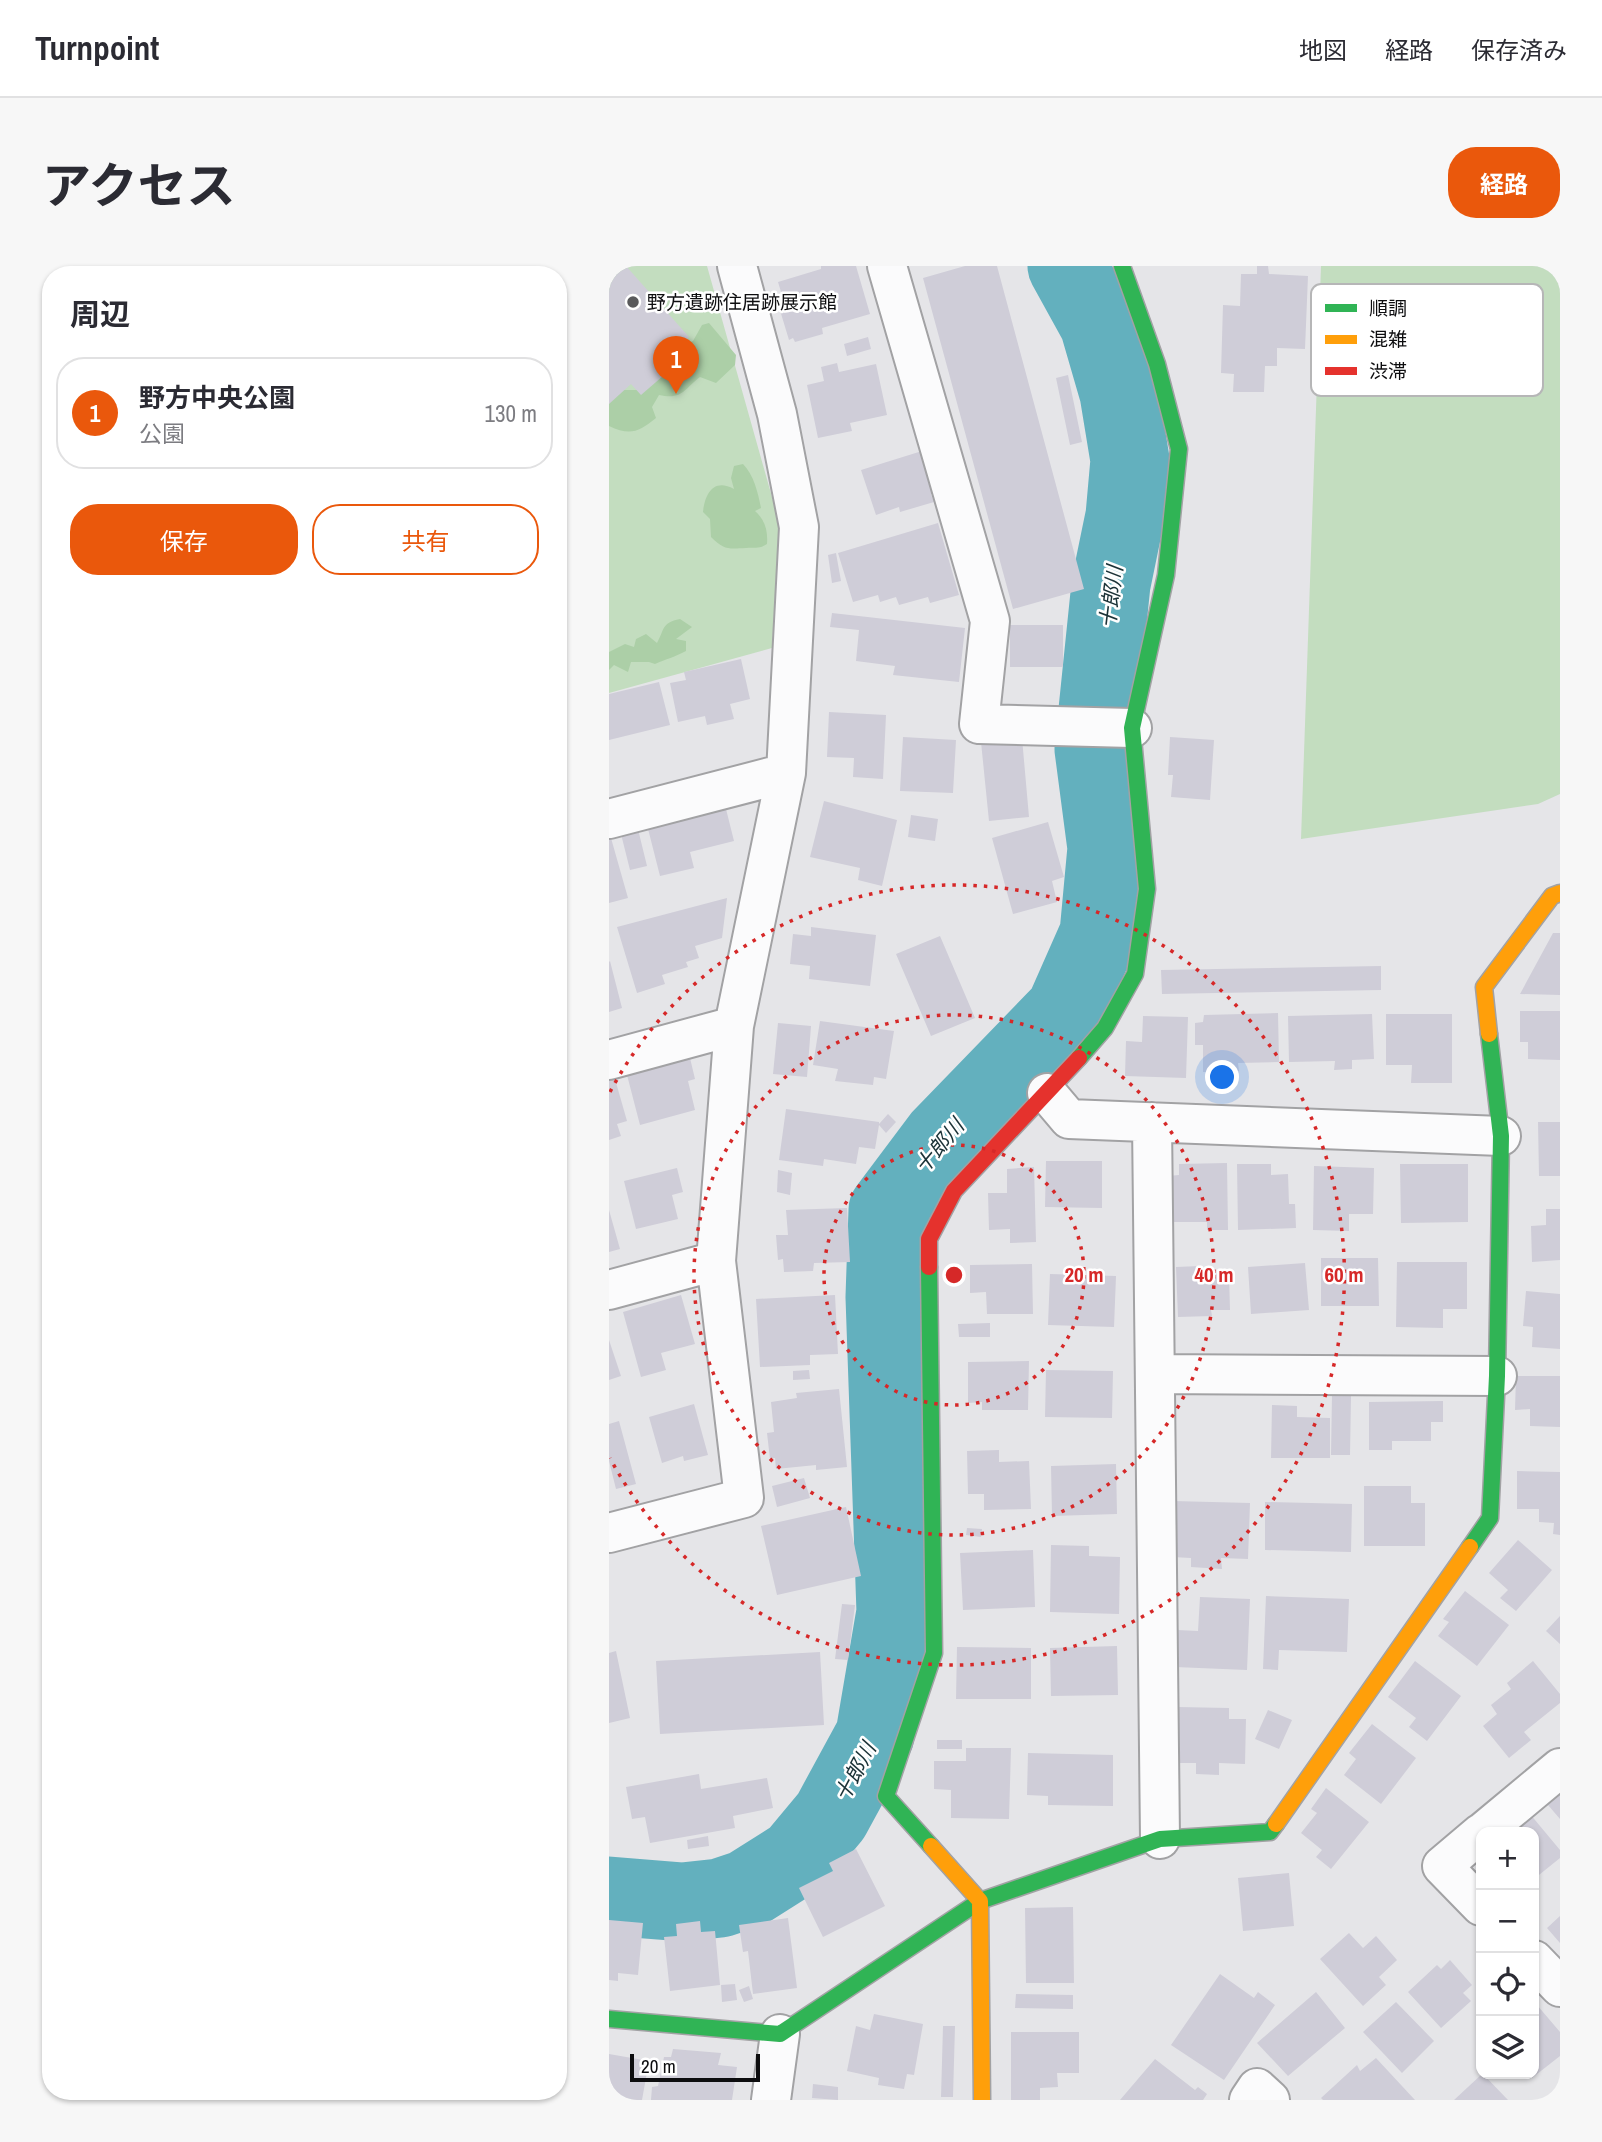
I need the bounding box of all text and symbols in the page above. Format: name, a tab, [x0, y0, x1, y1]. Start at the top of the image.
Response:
text: Turnpoint	[35, 26, 159, 70]
text: 地図	[1299, 34, 1347, 66]
text: 経路	[1385, 34, 1433, 66]
text: 保存済み	[1471, 34, 1567, 66]
button: 経路	[1448, 147, 1560, 218]
text: アクセス	[42, 152, 236, 218]
legend	[1311, 284, 1543, 396]
place label: 野方遺跡住居跡展示館	[647, 289, 837, 315]
text: 周辺	[70, 294, 130, 334]
marker: 野方遺跡住居跡展示館	[625, 294, 641, 310]
text: 順調	[1369, 295, 1407, 321]
text: 混雑	[1369, 326, 1407, 352]
pin: 1	[653, 336, 699, 394]
text: 渋滞	[1369, 358, 1407, 384]
text: 野方中央公園	[139, 380, 295, 415]
text: 1	[90, 398, 100, 429]
text: 130 m	[485, 398, 537, 429]
text: 公園	[139, 418, 185, 449]
button: 保存	[70, 504, 298, 575]
button: 共有	[312, 504, 539, 575]
water label: 十郎川	[1093, 562, 1129, 630]
your location	[1205, 1060, 1239, 1094]
water label: 十郎川	[908, 1111, 972, 1179]
text: 20 m	[1064, 1260, 1104, 1289]
text: 40 m	[1194, 1260, 1234, 1289]
text: 60 m	[1324, 1260, 1364, 1289]
centre of rings	[942, 1263, 966, 1287]
water label: 十郎川	[827, 1736, 884, 1807]
map controls	[1476, 1827, 1539, 2079]
button: +	[1476, 1827, 1539, 1890]
button: −	[1476, 1890, 1539, 1953]
button: locate	[1476, 1953, 1539, 2016]
button: layers	[1476, 2016, 1539, 2079]
scale bar	[630, 2051, 759, 2083]
text: 20 m	[641, 2053, 676, 2079]

